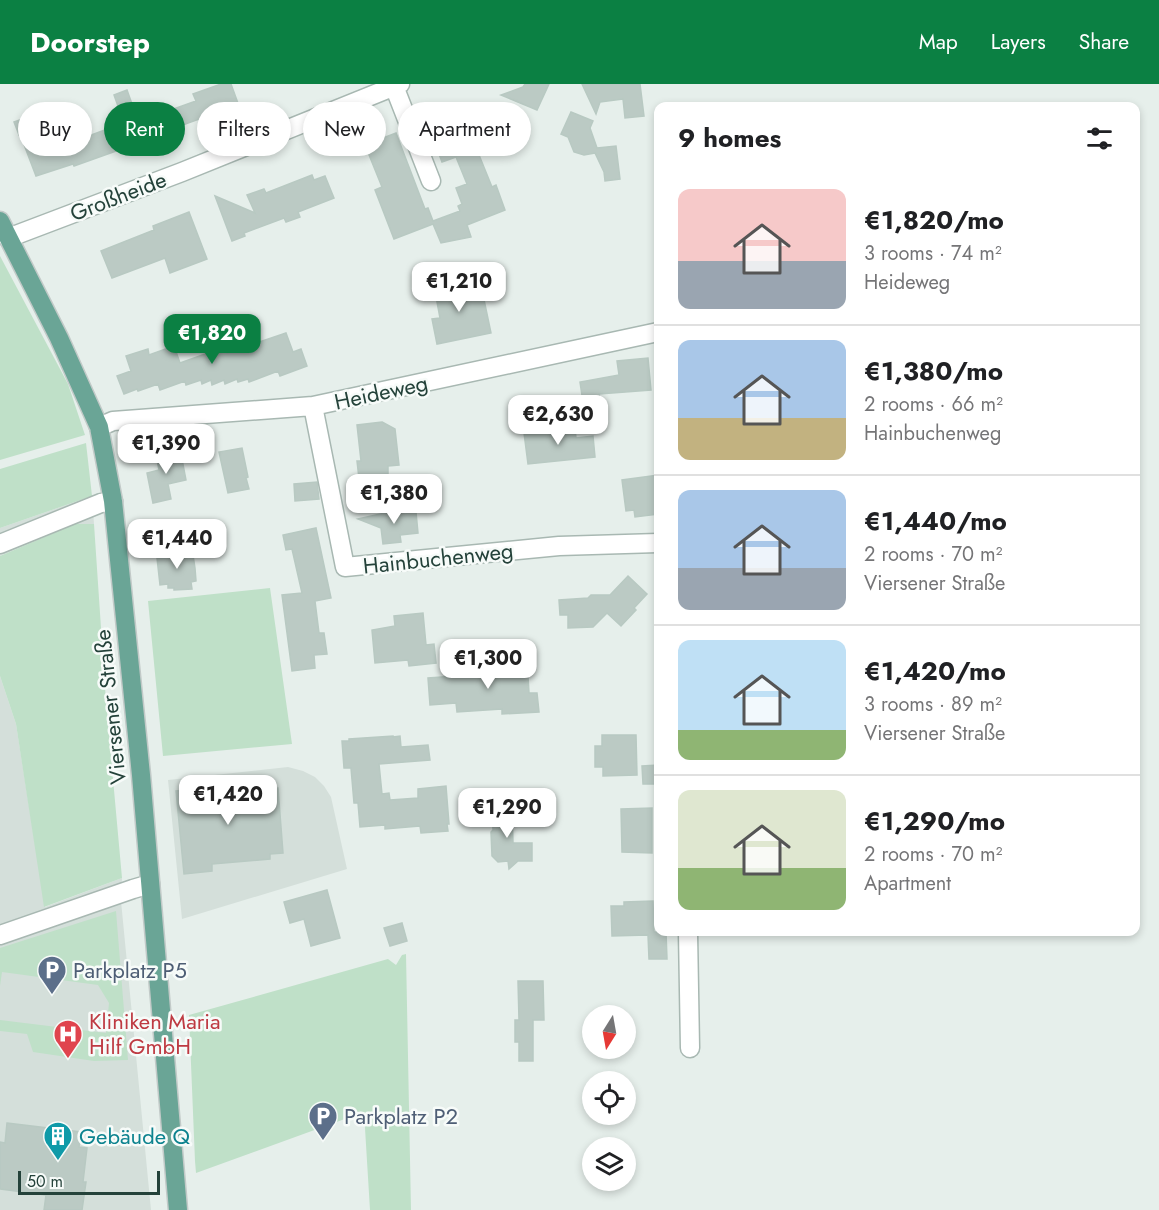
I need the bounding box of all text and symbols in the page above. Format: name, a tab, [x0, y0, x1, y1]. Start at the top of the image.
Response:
text: Doorstep	[30, 22, 150, 63]
text: Map	[919, 27, 958, 57]
text: Layers	[991, 27, 1046, 57]
text: Share	[1079, 27, 1129, 57]
chip: Buy	[18, 102, 92, 156]
chip: Rent	[104, 102, 185, 156]
chip: Filters	[197, 102, 291, 156]
chip: New	[303, 102, 386, 156]
chip: Apartment	[398, 102, 531, 156]
text: 9 homes	[678, 119, 781, 157]
icon: filters	[1083, 122, 1116, 155]
street label: Großheide	[65, 163, 171, 229]
text: €1,820/mo	[864, 201, 1004, 239]
icon: home	[726, 213, 798, 285]
text: 3 rooms · 74 m²	[864, 239, 1002, 268]
pin: €1,210	[410, 262, 508, 313]
text: €1,210	[426, 267, 492, 296]
text: Heideweg	[864, 268, 950, 297]
pin: €1,820	[163, 314, 261, 365]
text: €1,820	[178, 319, 246, 348]
text: €1,380/mo	[864, 352, 1003, 390]
icon: home	[726, 364, 798, 436]
street label: Heideweg	[331, 366, 431, 418]
text: 2 rooms · 66 m²	[864, 390, 1003, 419]
pin: €2,630	[509, 395, 607, 446]
text: €2,630	[522, 400, 594, 429]
text: Hainbuchenweg	[864, 419, 1001, 448]
pin: €1,390	[117, 424, 215, 475]
text: €1,390	[132, 429, 200, 458]
pin: €1,380	[345, 474, 443, 525]
text: €1,380	[360, 479, 428, 508]
text: €1,440/mo	[864, 502, 1007, 540]
icon: home	[726, 514, 798, 586]
pin: €1,440	[128, 519, 226, 570]
text: €1,440	[142, 524, 212, 553]
street label: Hainbuchenweg	[361, 534, 515, 582]
text: 2 rooms · 70 m²	[864, 540, 1002, 569]
text: Viersener Straße	[864, 569, 1005, 598]
street label: Viersener Straße	[86, 628, 134, 786]
pin: €1,300	[439, 639, 537, 690]
text: €1,300	[454, 644, 522, 673]
text: €1,420/mo	[864, 652, 1006, 690]
icon: home	[726, 664, 798, 736]
text: 3 rooms · 89 m²	[864, 690, 1002, 719]
text: Viersener Straße	[864, 719, 1005, 748]
pin: €1,420	[179, 775, 277, 826]
text: €1,420	[193, 780, 263, 809]
pin: €1,290	[458, 788, 556, 839]
text: €1,290	[472, 793, 542, 822]
text: €1,290/mo	[864, 802, 1005, 840]
icon: home	[726, 814, 798, 886]
text: 2 rooms · 70 m²	[864, 840, 1002, 869]
text: Apartment	[864, 869, 951, 898]
parking icon: Parkplatz P5	[36, 954, 68, 996]
place label: Parkplatz P5	[73, 954, 187, 986]
place label: Kliniken Maria Hilf GmbH	[89, 1005, 221, 1062]
north arrow	[582, 1005, 636, 1059]
map controls	[582, 1005, 636, 1191]
hospital icon: Kliniken Maria Hilf GmbH	[52, 1018, 84, 1060]
button: locate	[582, 1071, 636, 1125]
parking icon: Parkplatz P2	[307, 1100, 339, 1142]
place label: Parkplatz P2	[344, 1100, 458, 1132]
building icon: Gebäude Q	[42, 1120, 74, 1162]
place label: Gebäude Q	[79, 1120, 191, 1152]
button: layers	[582, 1137, 636, 1191]
scale bar	[18, 1168, 160, 1196]
text: 50 m	[27, 1170, 63, 1193]

